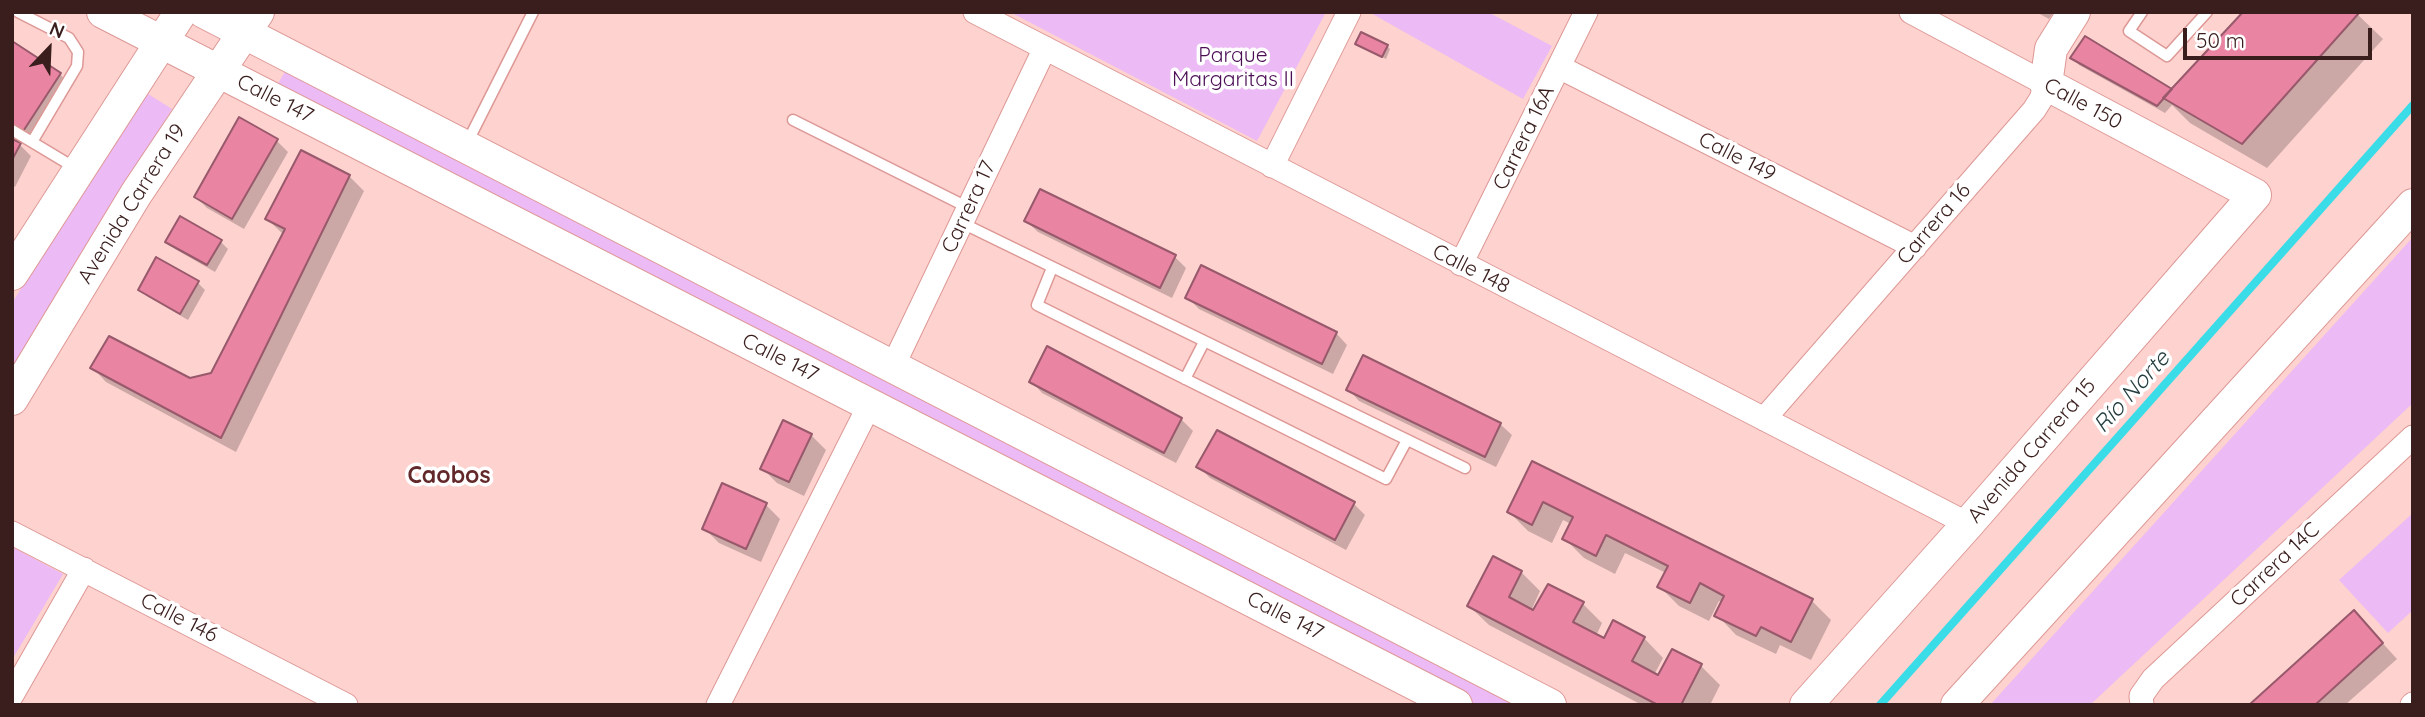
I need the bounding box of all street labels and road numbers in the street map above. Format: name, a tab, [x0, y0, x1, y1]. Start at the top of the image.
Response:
street label: Calle 147	[233, 69, 317, 129]
street label: Calle 150	[2039, 73, 2127, 135]
street label: Carrera 16A	[1488, 82, 1560, 194]
street label: Avenida Carrera 19	[73, 120, 191, 288]
street label: Calle 149	[1694, 127, 1780, 187]
street label: Carrera 17	[937, 157, 1001, 257]
street label: Carrera 16	[1892, 178, 1976, 270]
street label: Calle 148	[1428, 239, 1514, 299]
street label: Calle 147	[738, 328, 822, 388]
street label: Avenida Carrera 15	[1962, 374, 2102, 528]
street label: Carrera 14C	[2225, 517, 2325, 613]
street label: Calle 147	[1243, 586, 1327, 646]
street label: Calle 146	[136, 588, 222, 648]

